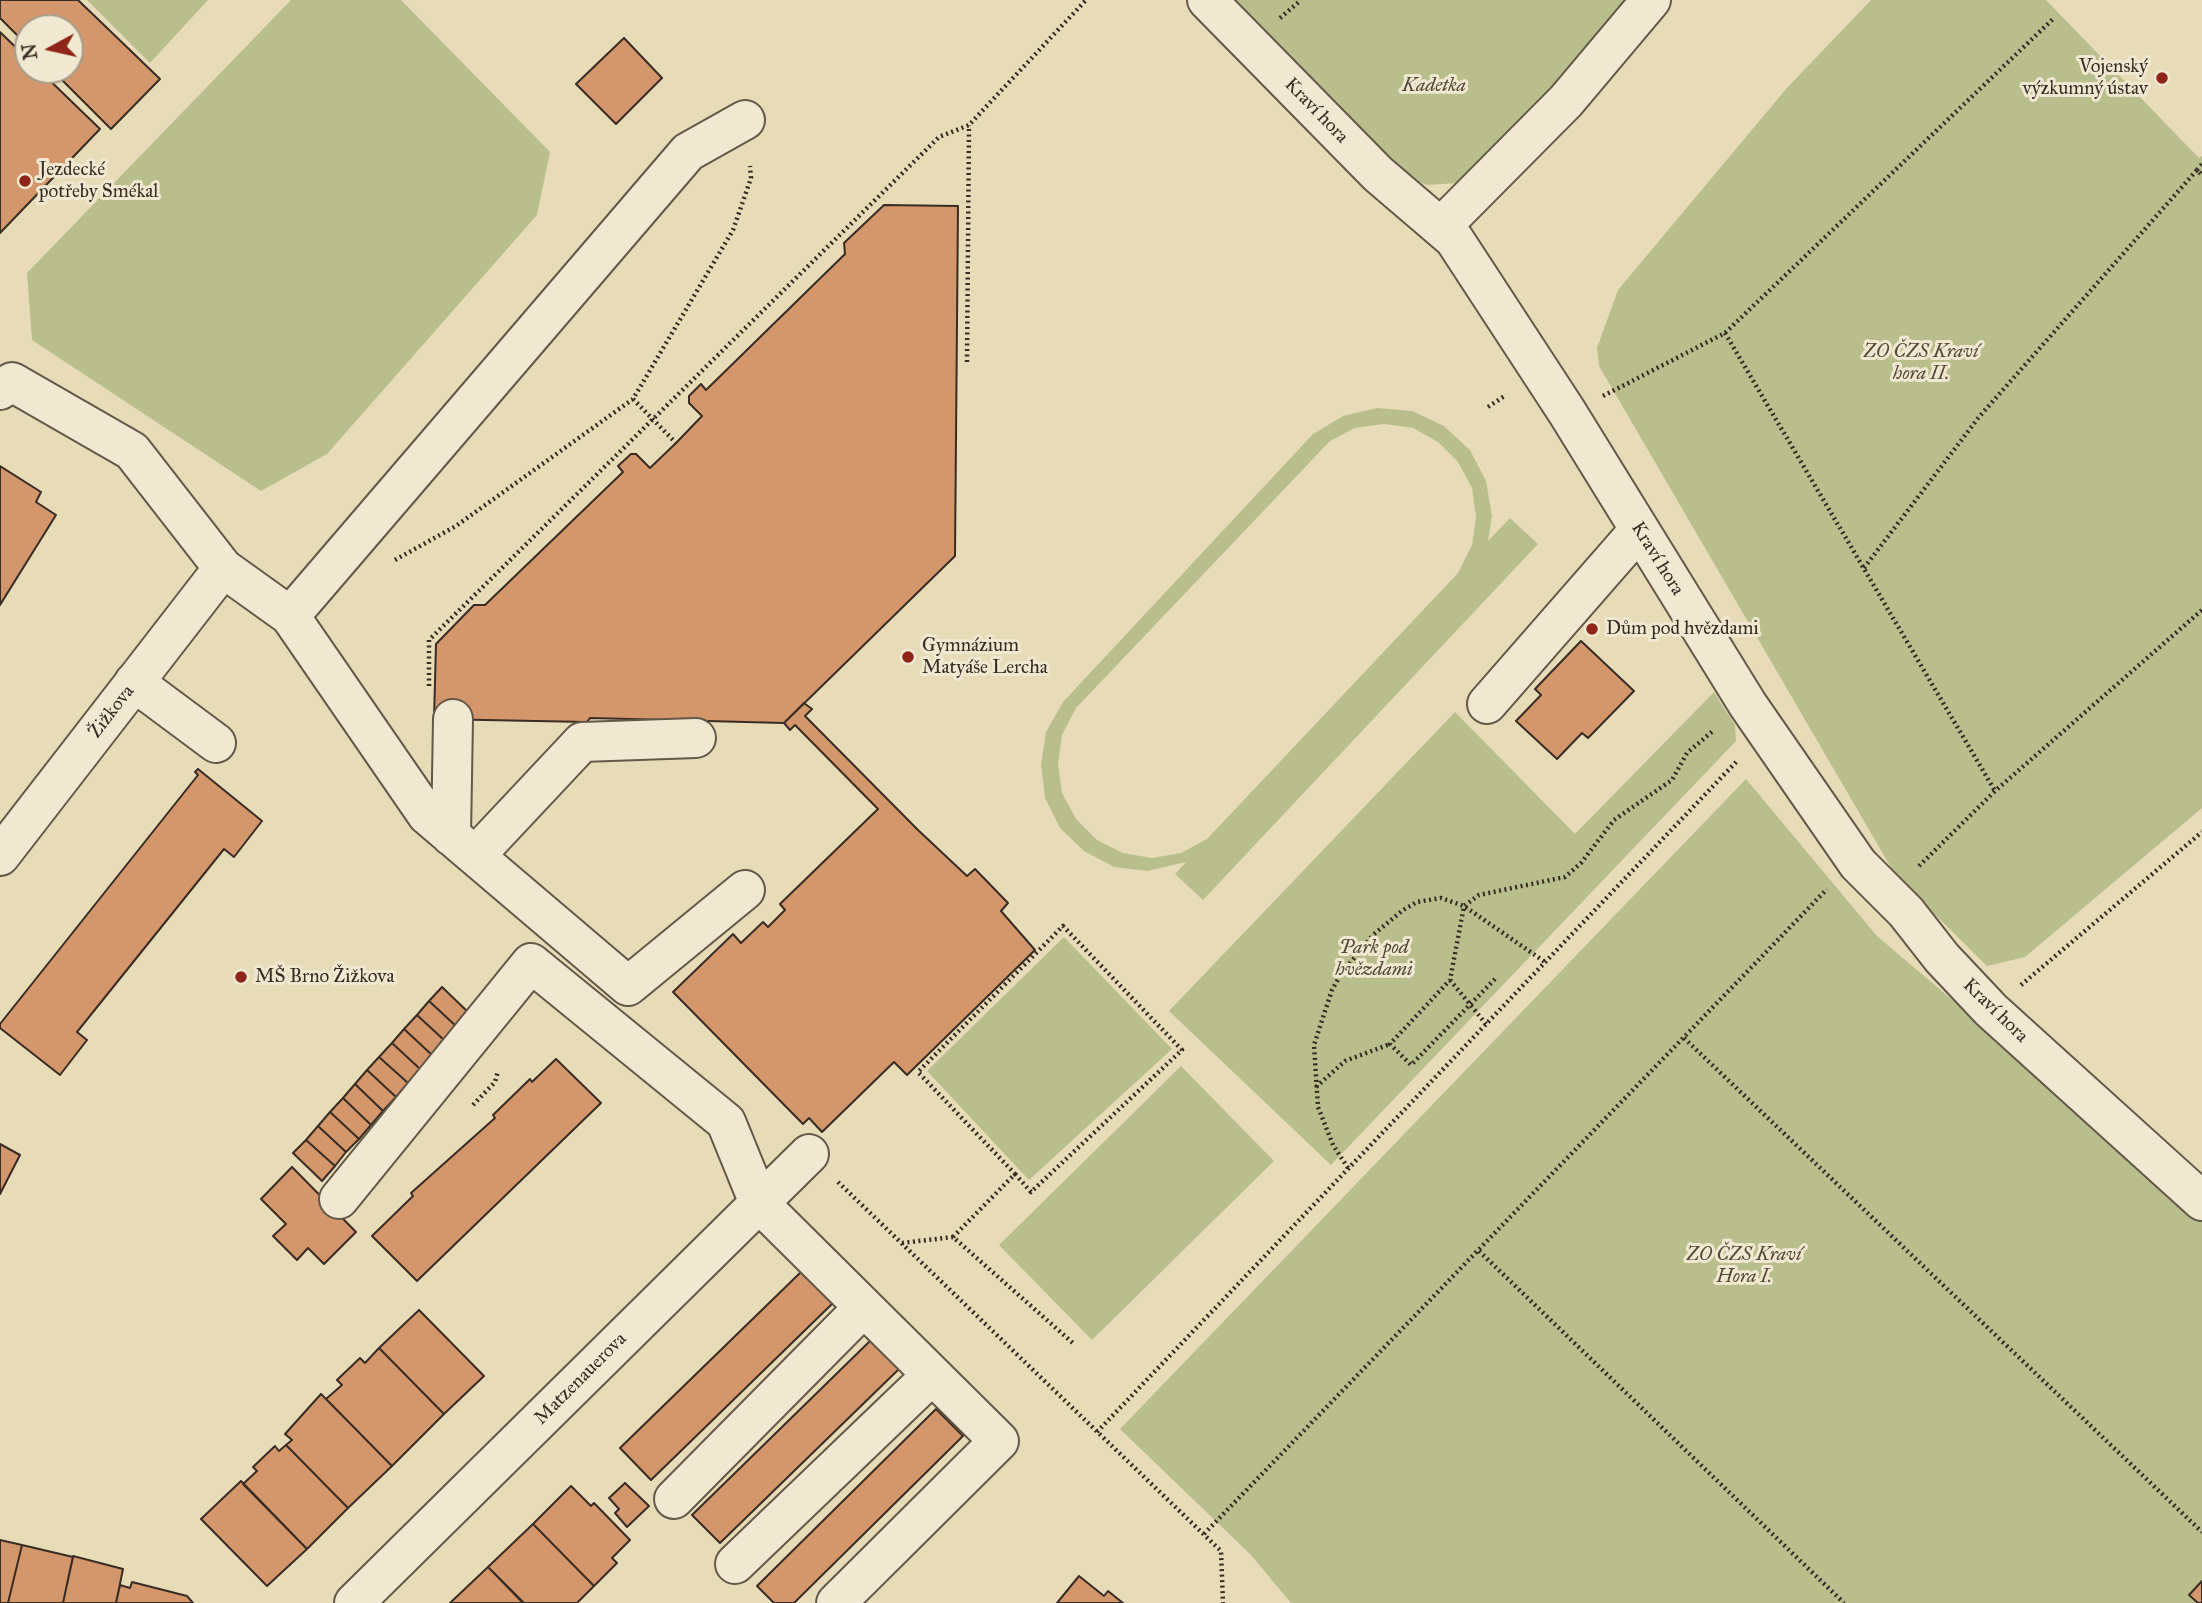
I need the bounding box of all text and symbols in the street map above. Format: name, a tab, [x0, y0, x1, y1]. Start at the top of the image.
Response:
north arrow	[14, 14, 84, 84]
text: N	[17, 42, 42, 61]
place label: Vojenský výzkumný ústav	[2022, 56, 2148, 100]
marker: Vojenský výzkumný ústav	[2154, 70, 2170, 86]
street label: Kraví hora	[1279, 73, 1353, 149]
park label: Kadetka	[1402, 75, 1466, 97]
place label: Jezdecké potřeby Smékal	[39, 159, 158, 203]
marker: Jezdecké potřeby Smékal	[17, 173, 33, 189]
park label: ZO ČZS Kraví hora II.	[1863, 341, 1979, 385]
street label: Kraví hora	[1626, 518, 1688, 600]
place label: Dům pod hvězdami	[1606, 618, 1759, 640]
marker: Dům pod hvězdami	[1584, 621, 1600, 637]
place label: Gymnázium Matyáše Lercha	[922, 635, 1048, 679]
marker: Gymnázium Matyáše Lercha	[900, 649, 916, 665]
street label: Žižkova	[84, 681, 140, 743]
park label: Park pod hvězdami	[1335, 937, 1413, 981]
place label: MŠ Brno Žižkova	[255, 966, 394, 988]
marker: MŠ Brno Žižkova	[233, 969, 249, 985]
street label: Kraví hora	[1957, 974, 2033, 1048]
park label: ZO ČZS Kraví Hora I.	[1686, 1244, 1802, 1288]
street label: Matzenauerova	[530, 1328, 632, 1430]

